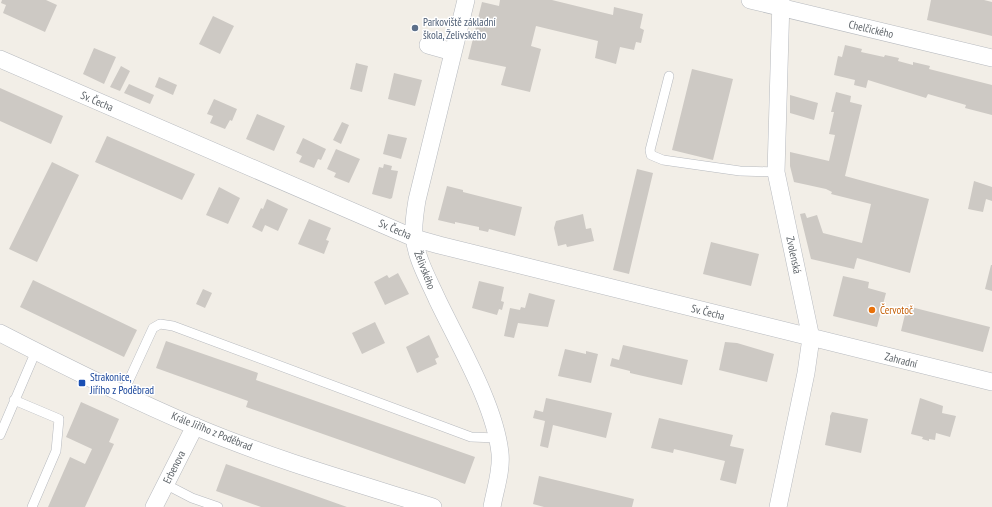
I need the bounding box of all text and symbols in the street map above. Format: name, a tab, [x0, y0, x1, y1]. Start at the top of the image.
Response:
place label: Parkoviště základní škola, Želivského	[423, 15, 496, 42]
street label: Chelčického	[847, 17, 895, 41]
marker: Parkoviště základní škola, Želivského	[410, 23, 420, 33]
street label: Sv. Čecha	[79, 88, 115, 114]
street label: Sv. Čecha	[377, 216, 413, 242]
street label: Zvolenská	[783, 235, 805, 275]
street label: Želivského	[411, 249, 439, 291]
street label: Sv. Čecha	[690, 301, 726, 323]
place label: Červotoč	[880, 303, 913, 317]
marker: Červotoč	[867, 305, 877, 315]
street label: Zahradní	[883, 349, 919, 371]
place label: Strakonice, Jiřího z Poděbrad	[89, 370, 154, 397]
marker: Strakonice, Jiřího z Poděbrad	[77, 378, 87, 388]
street label: Krále Jiřího z Poděbrad	[169, 408, 255, 454]
street label: Erbenova	[160, 448, 188, 486]

